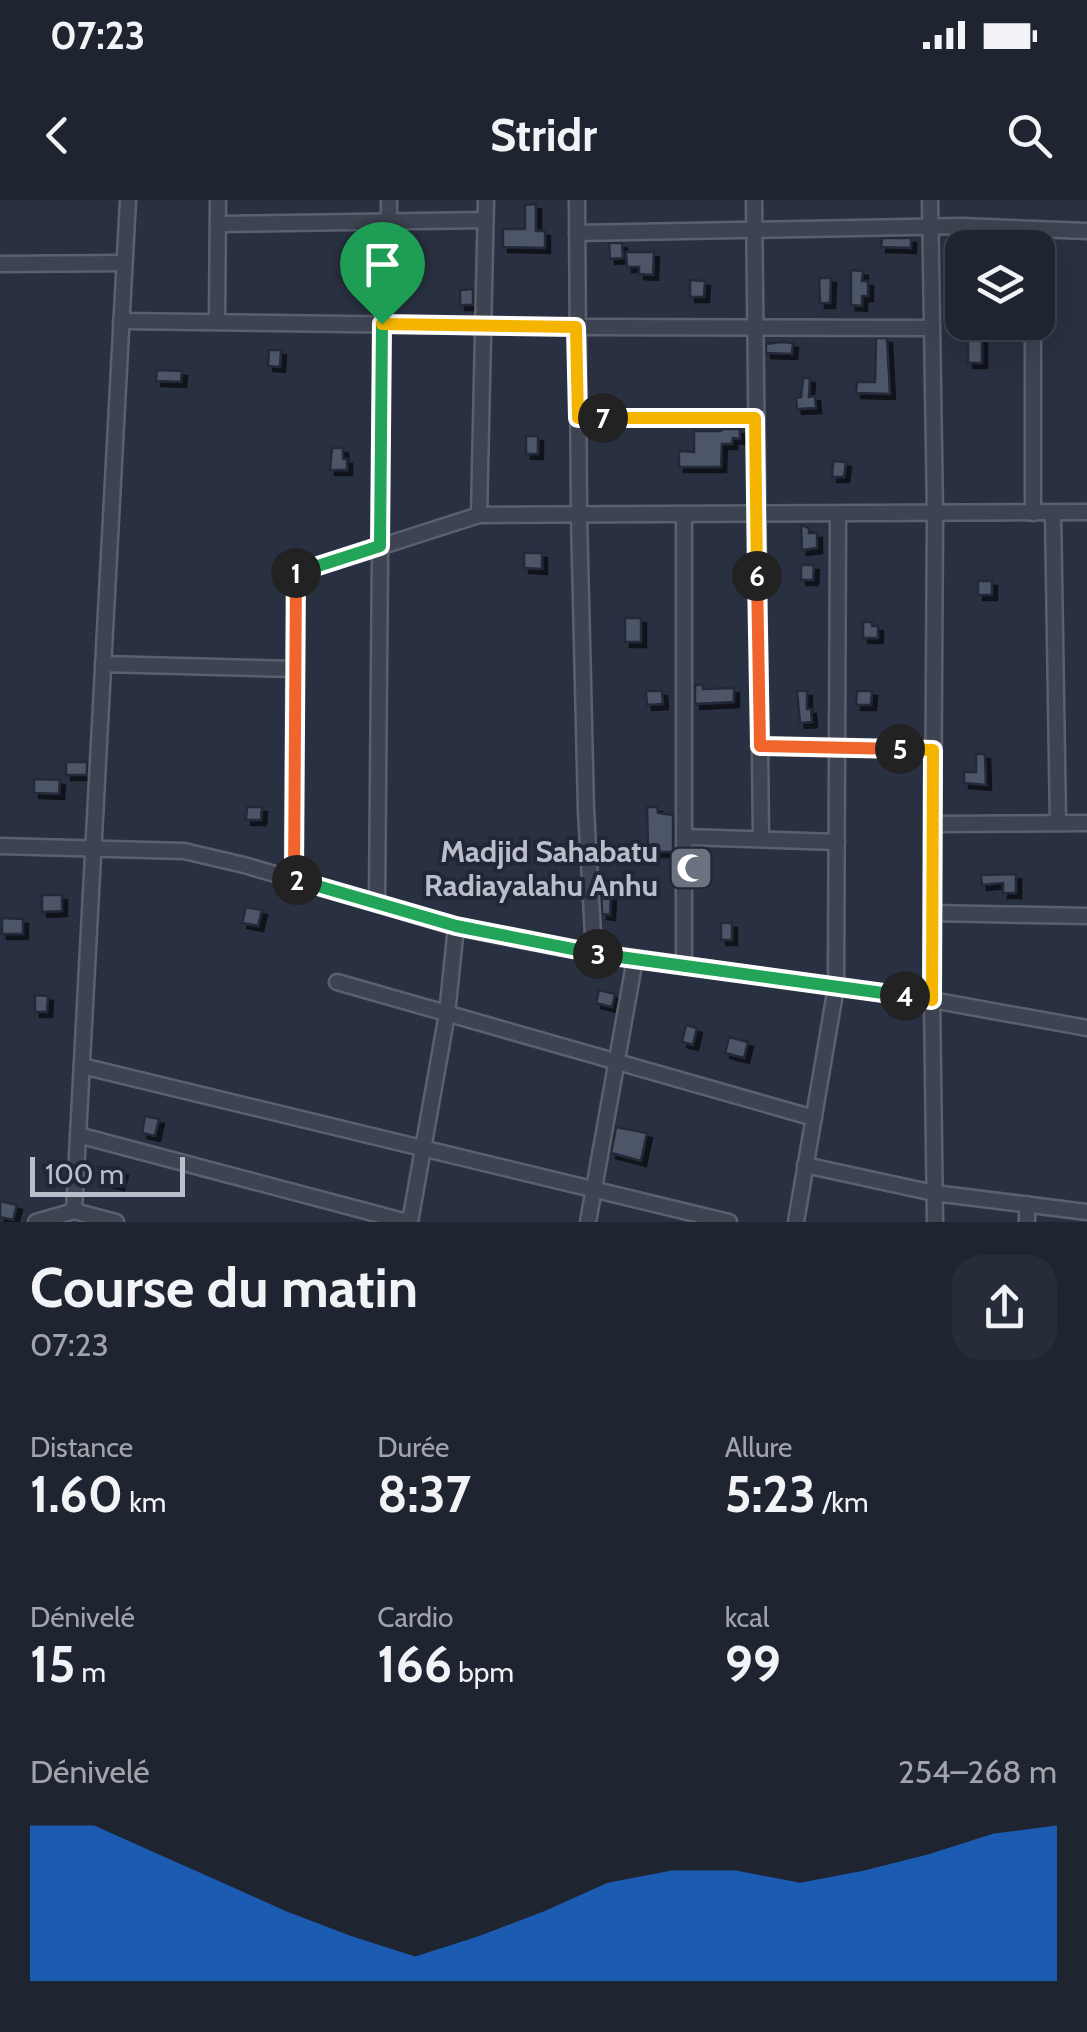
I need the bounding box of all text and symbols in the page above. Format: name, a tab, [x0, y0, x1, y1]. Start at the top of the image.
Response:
text: 07:23	[50, 12, 145, 59]
icon: back	[30, 108, 85, 163]
text: Stridr	[490, 108, 597, 162]
icon: search	[1002, 108, 1057, 163]
pin	[340, 222, 425, 325]
map controls	[945, 230, 1055, 340]
button: layers	[945, 230, 1055, 340]
icon: arrive	[355, 237, 410, 292]
pin: 7	[578, 393, 628, 443]
text: 7	[596, 401, 610, 435]
pin: 1	[271, 548, 321, 598]
pin: 6	[732, 551, 782, 601]
text: 1	[291, 556, 301, 590]
text: 6	[749, 559, 765, 593]
pin: 5	[875, 724, 925, 774]
text: 5	[892, 732, 908, 766]
place label: Madjid Sahabatu Radiayalahu Anhu	[424, 833, 658, 904]
mosque icon: Madjid Sahabatu Radiayalahu Anhu	[668, 845, 714, 891]
pin: 2	[272, 855, 322, 905]
text: 2	[290, 863, 304, 897]
pin: 3	[573, 929, 623, 979]
text: 3	[590, 937, 606, 971]
pin: 4	[880, 971, 930, 1021]
text: 4	[896, 979, 914, 1013]
scale bar	[30, 1152, 185, 1196]
text: 100 m	[45, 1157, 124, 1191]
text: Course du matin	[30, 1254, 418, 1321]
button: share	[952, 1255, 1057, 1360]
text: 07:23	[30, 1325, 109, 1364]
text: Distance	[30, 1430, 133, 1464]
text: Durée	[377, 1430, 449, 1464]
text: Allure	[725, 1430, 792, 1464]
text: 1.60	[30, 1464, 123, 1525]
text: 8:37	[377, 1464, 471, 1525]
text: 5:23	[725, 1464, 816, 1525]
text: km	[123, 1485, 166, 1519]
text: /km	[816, 1485, 868, 1519]
text: Dénivelé	[30, 1600, 135, 1634]
text: Cardio	[377, 1600, 453, 1634]
text: kcal	[725, 1600, 769, 1634]
text: 15	[30, 1634, 75, 1695]
text: 166	[377, 1634, 452, 1695]
text: 99	[725, 1634, 781, 1695]
text: m	[75, 1655, 106, 1689]
text: bpm	[452, 1655, 514, 1689]
text: Dénivelé	[30, 1752, 150, 1791]
text: 254–268 m	[898, 1752, 1057, 1791]

